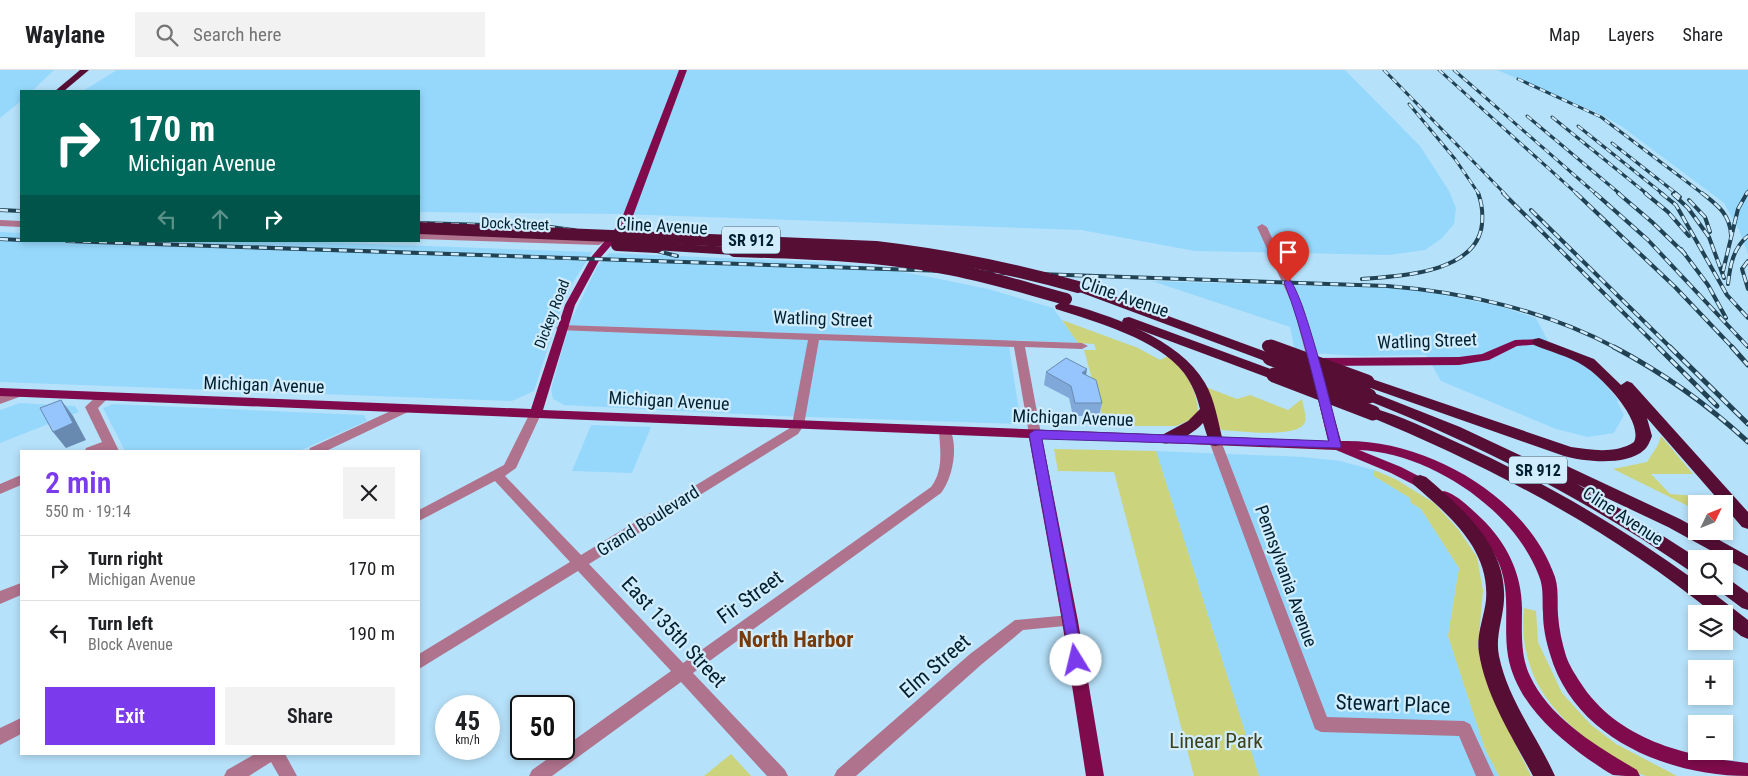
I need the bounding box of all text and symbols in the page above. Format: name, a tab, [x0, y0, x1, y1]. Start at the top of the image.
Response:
search box	[135, 12, 485, 57]
text: Waylane	[25, 21, 105, 49]
icon: search	[153, 21, 181, 49]
text: Search here	[193, 23, 281, 46]
text: Map	[1549, 24, 1580, 45]
text: Layers	[1608, 24, 1655, 45]
text: Share	[1683, 24, 1723, 45]
text: 170 m	[128, 109, 215, 150]
icon: right	[45, 110, 110, 175]
text: Michigan Avenue	[128, 151, 276, 176]
icon: left	[153, 205, 181, 233]
icon: ahead	[206, 205, 234, 233]
icon: right	[259, 205, 287, 233]
street label: Cline Avenue	[616, 213, 708, 238]
street label: Dock Street	[481, 214, 549, 234]
road number: SR 912	[722, 226, 780, 254]
pin	[1267, 231, 1309, 282]
icon: arrive	[1274, 238, 1302, 266]
street label: Cline Avenue	[1078, 272, 1172, 321]
street label: Dickey Road	[531, 277, 573, 351]
street label: Watling Street	[773, 306, 873, 331]
street label: Watling Street	[1377, 328, 1477, 353]
street label: Michigan Avenue	[203, 372, 325, 397]
street label: Michigan Avenue	[608, 387, 730, 414]
street label: Michigan Avenue	[1012, 405, 1134, 430]
road number: SR 912	[1509, 456, 1567, 484]
text: 2 min	[45, 465, 111, 500]
button: close	[343, 467, 395, 519]
street label: Grand Boulevard	[593, 481, 703, 560]
street label: Cline Avenue	[1579, 482, 1667, 549]
north arrow	[1688, 495, 1732, 540]
map controls	[1688, 495, 1733, 760]
text: 550 m · 19:14	[45, 502, 131, 521]
street label: Pennsylvania Avenue	[1251, 502, 1322, 650]
text: Turn right	[88, 547, 163, 570]
button: search	[1688, 550, 1733, 595]
icon: right	[45, 554, 73, 582]
text: 170 m	[348, 557, 395, 580]
street label: Fir Street	[712, 565, 788, 629]
text: Michigan Avenue	[88, 570, 196, 589]
street label: East 135th Street	[617, 572, 731, 692]
button: layers	[1688, 605, 1733, 650]
text: Turn left	[88, 612, 153, 635]
icon: left	[45, 619, 73, 647]
text: 190 m	[348, 622, 395, 645]
district label: North Harbor	[738, 627, 854, 652]
street label: Elm Street	[895, 629, 975, 703]
position arrow	[1049, 633, 1101, 685]
text: Block Avenue	[88, 635, 173, 654]
button: +	[1688, 660, 1733, 705]
button: Exit	[45, 687, 215, 745]
button: Share	[225, 687, 395, 745]
street label: Stewart Place	[1335, 690, 1451, 718]
speed limit sign: 50	[510, 695, 575, 760]
text: 45	[455, 707, 480, 736]
button: −	[1688, 715, 1733, 760]
park label: Linear Park	[1169, 729, 1263, 753]
text: km/h	[455, 733, 480, 747]

